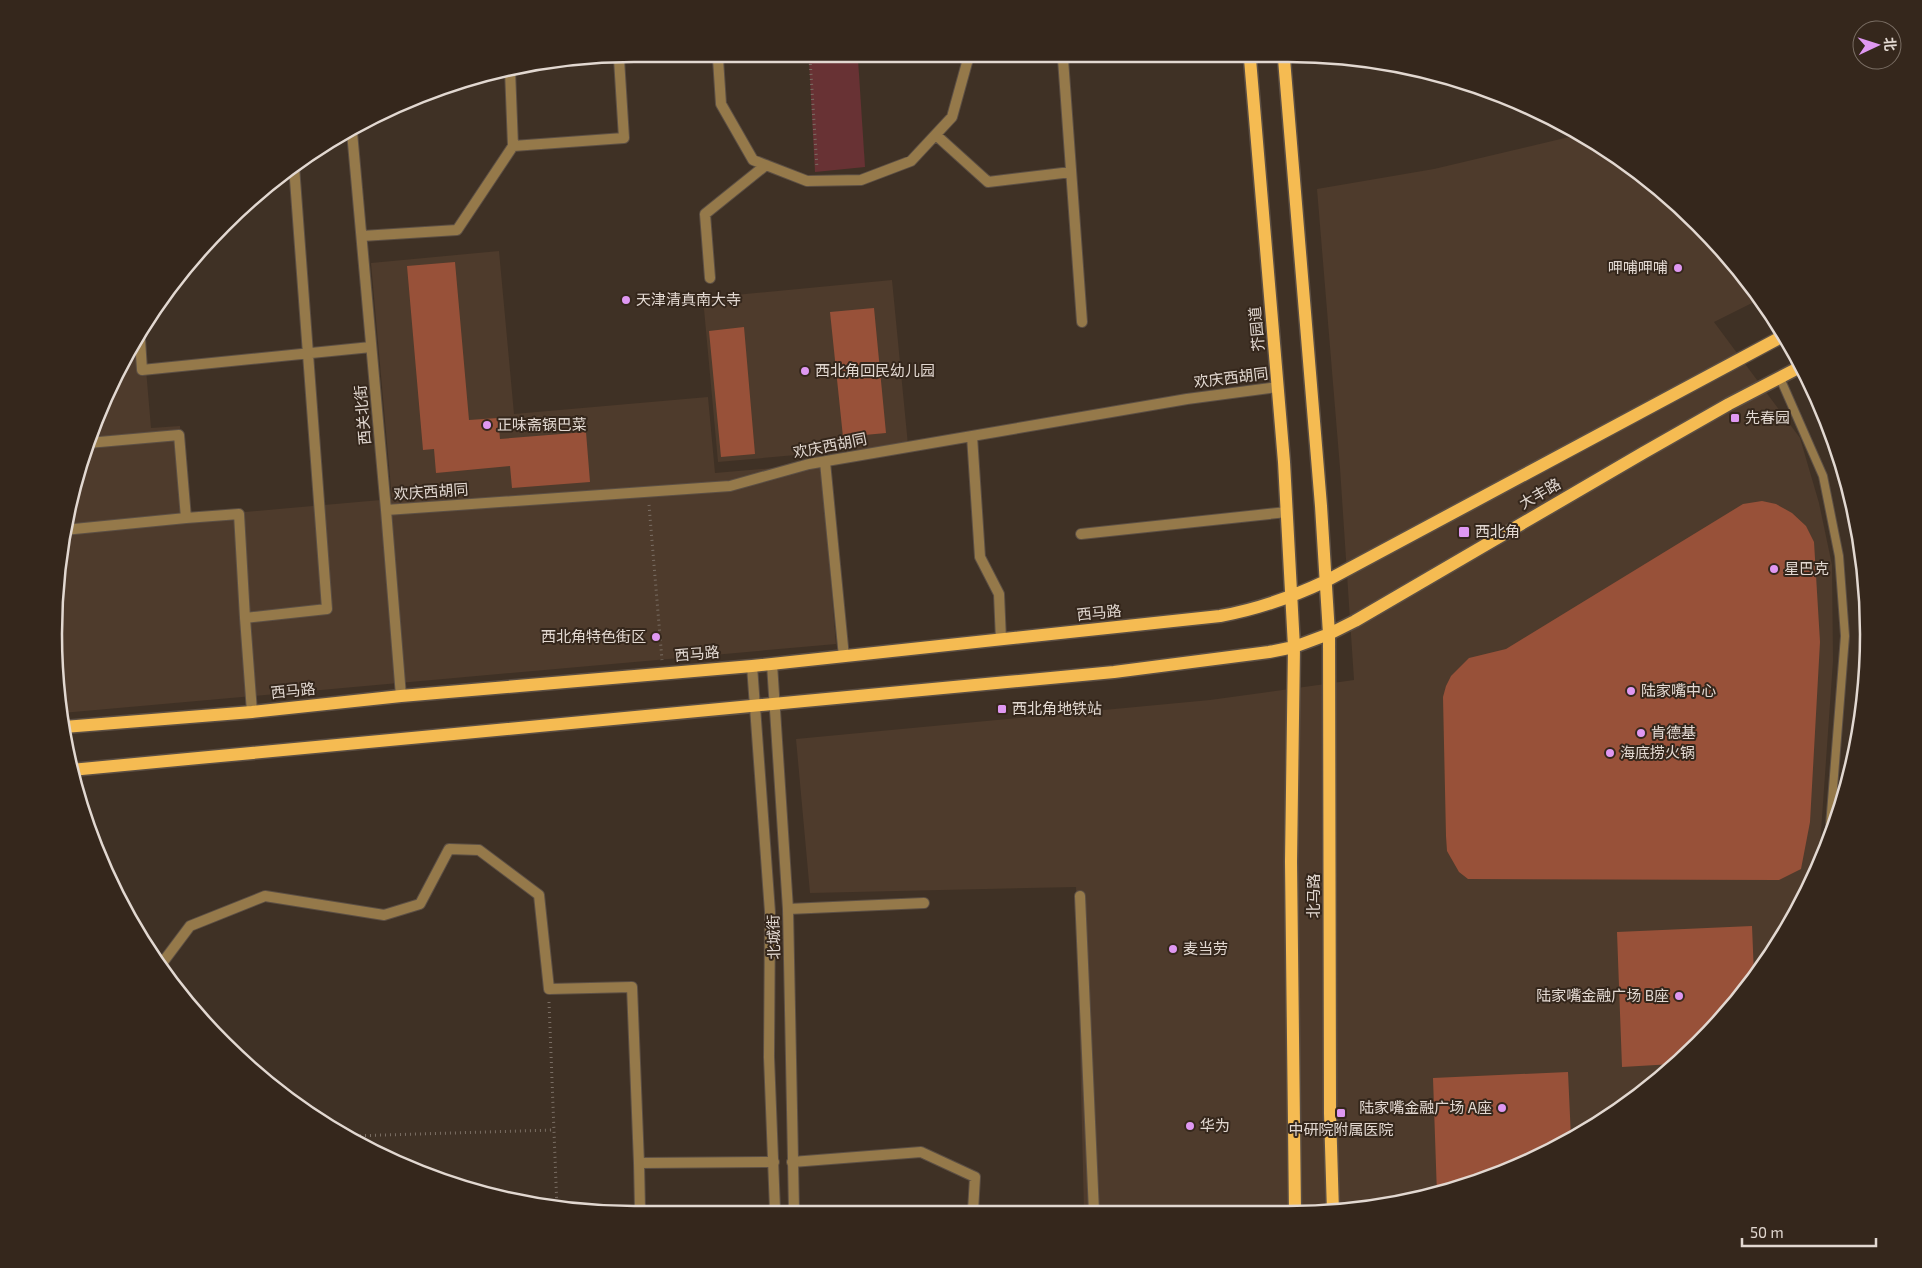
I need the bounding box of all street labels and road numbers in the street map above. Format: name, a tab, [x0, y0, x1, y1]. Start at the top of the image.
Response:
street label: 芥园道	[1245, 306, 1267, 352]
street label: 欢庆西胡同	[1193, 364, 1269, 391]
street label: 西关北街	[350, 384, 374, 446]
street label: 欢庆西胡同	[791, 429, 868, 461]
street label: 大丰路	[1516, 474, 1563, 512]
street label: 欢庆西胡同	[393, 479, 469, 503]
street label: 西马路	[1076, 601, 1122, 623]
street label: 西马路	[674, 642, 720, 664]
street label: 西马路	[270, 679, 316, 701]
street label: 北马路	[1304, 873, 1322, 919]
street label: 北城街	[764, 914, 782, 960]

